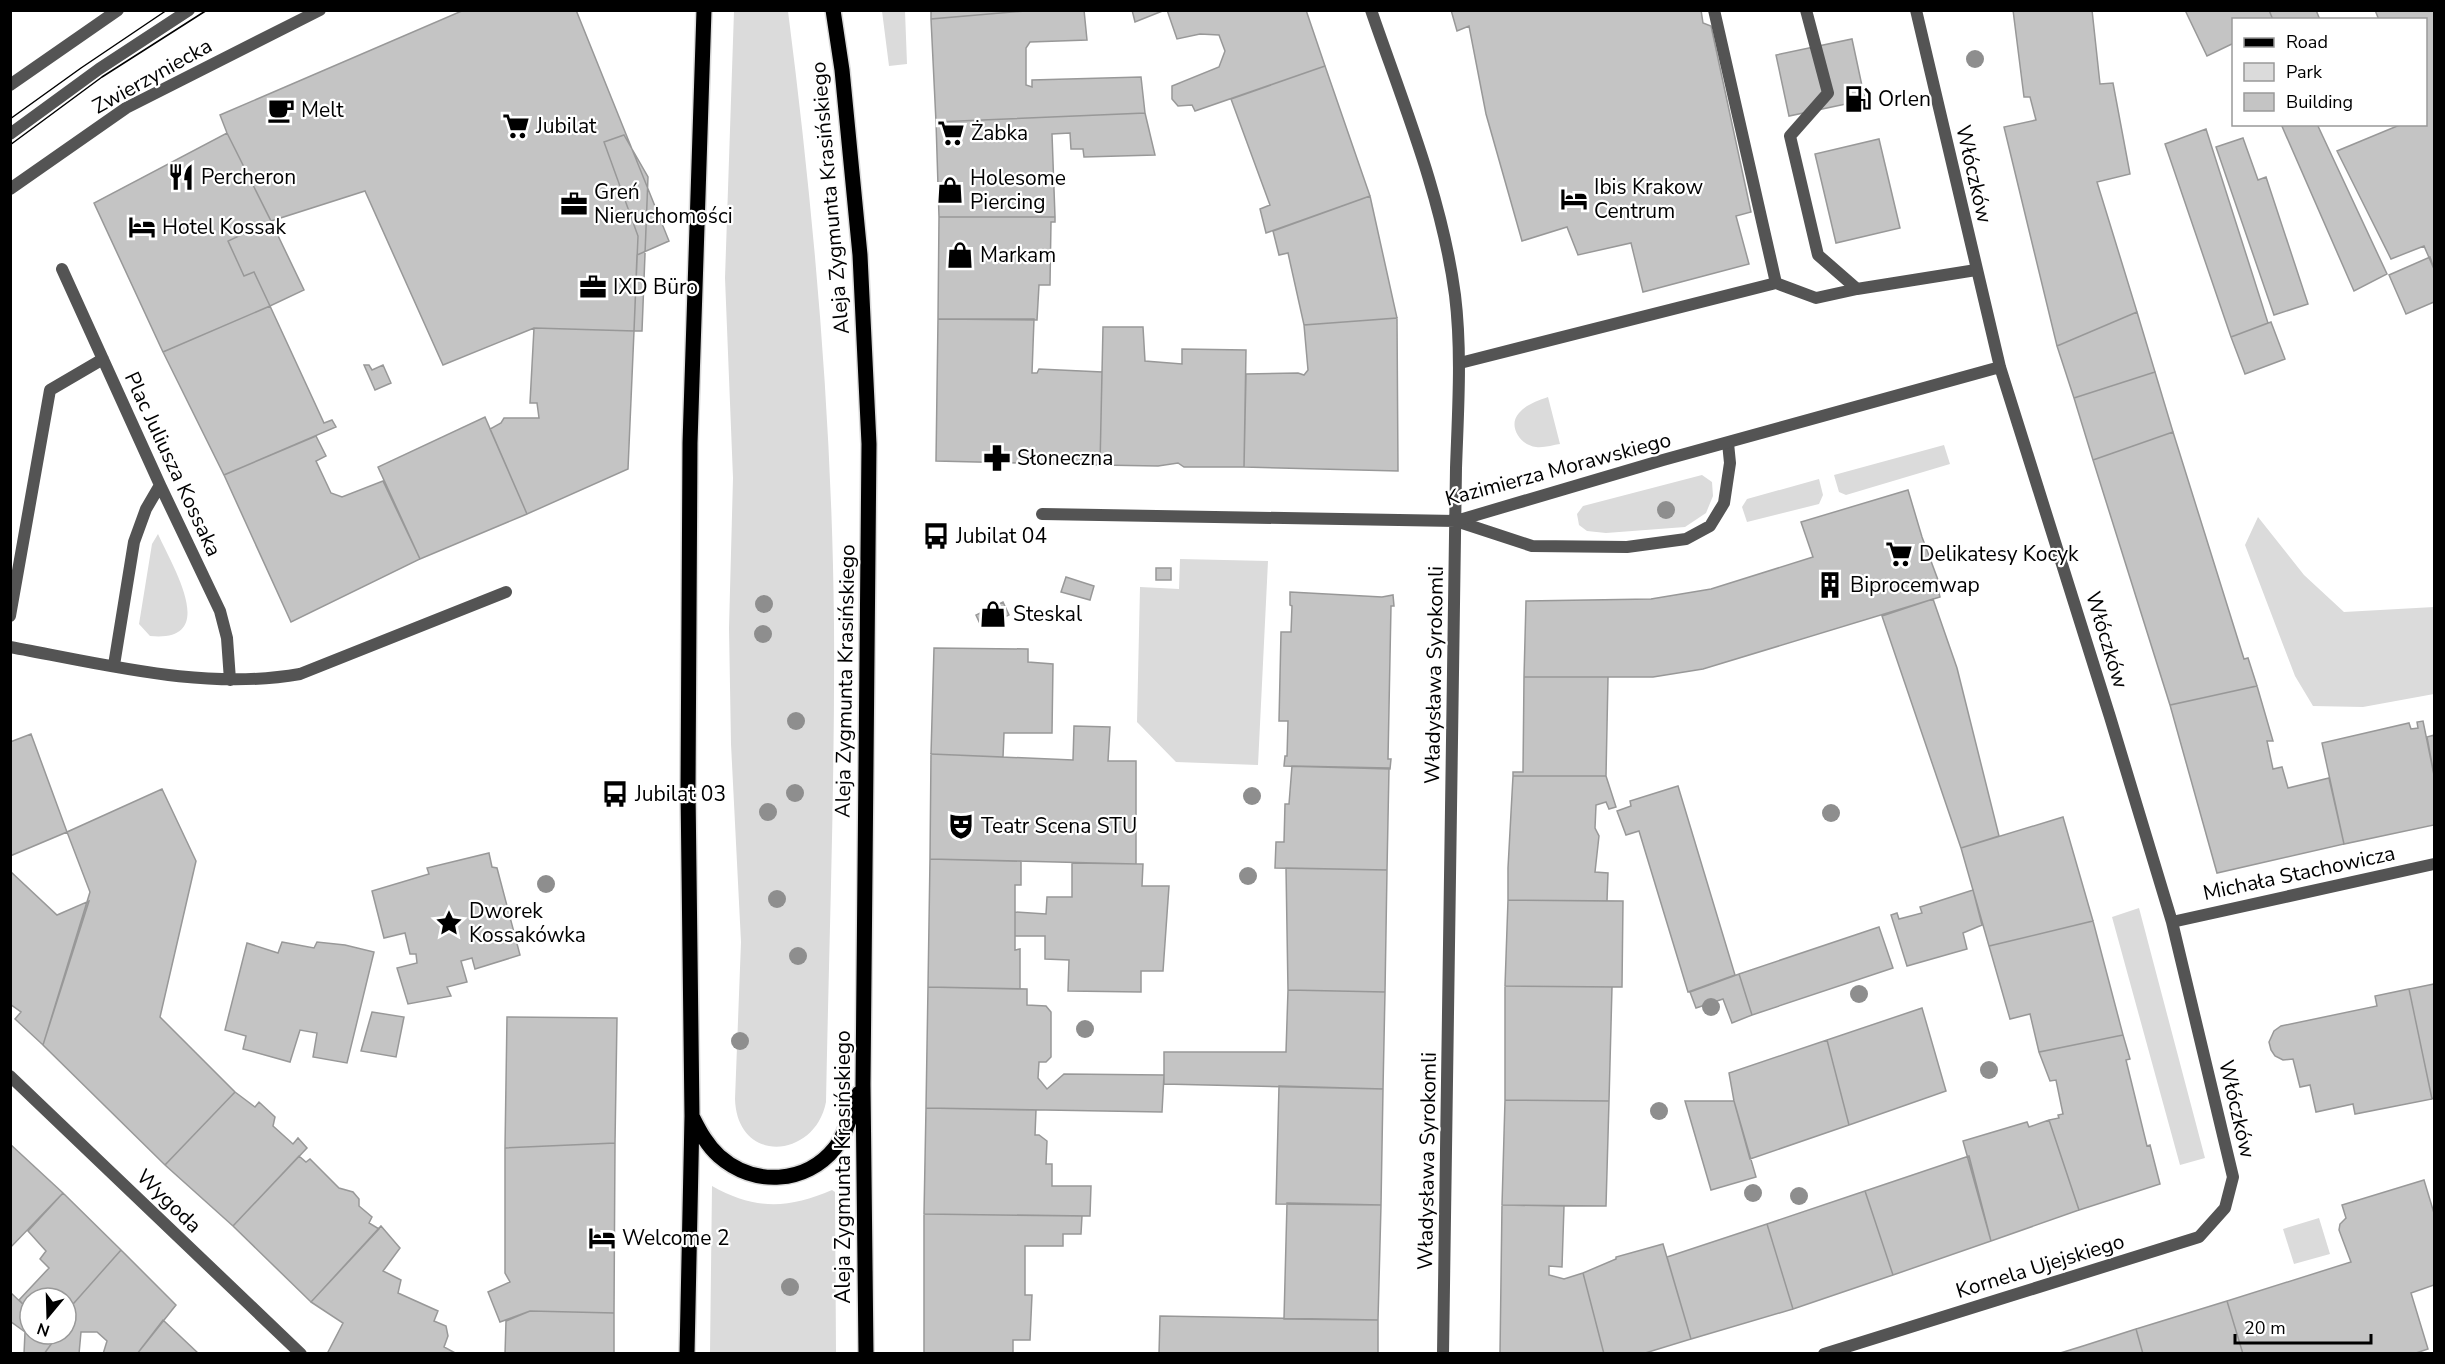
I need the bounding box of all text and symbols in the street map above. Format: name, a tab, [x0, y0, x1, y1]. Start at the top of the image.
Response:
legend	[2232, 18, 2427, 126]
text: Road	[2286, 30, 2328, 54]
street label: Zwierzyniecka	[87, 32, 217, 120]
text: Park	[2286, 60, 2323, 84]
street label: Aleja Zygmunta Krasińskiego	[804, 61, 856, 335]
fuel station icon: Orlen	[1843, 84, 1873, 114]
place label: Orlen	[1878, 85, 1931, 113]
text: Building	[2286, 90, 2353, 114]
cafe icon: Melt	[266, 95, 296, 125]
place label: Melt	[301, 96, 344, 124]
supermarket icon: Jubilat	[501, 111, 531, 141]
place label: Jubilat	[535, 112, 597, 140]
supermarket icon: Żabka	[936, 118, 966, 148]
place label: Żabka	[971, 119, 1028, 147]
street label: Włóczków	[1949, 122, 1999, 226]
restaurant icon: Percheron	[166, 162, 196, 192]
place label: Percheron	[201, 163, 296, 191]
place label: Holesome Piercing	[970, 164, 1066, 216]
place label: Ibis Krakow Centrum	[1594, 173, 1703, 225]
shop icon: Holesome Piercing	[935, 175, 965, 205]
place label: Greń Nieruchomości	[594, 178, 733, 230]
hotel icon: Ibis Krakow Centrum	[1559, 184, 1589, 214]
office icon: Greń Nieruchomości	[559, 189, 589, 219]
hotel icon: Hotel Kossak	[127, 212, 157, 242]
place label: Hotel Kossak	[162, 213, 286, 241]
shop icon: Markam	[945, 240, 975, 270]
place label: Markam	[980, 241, 1056, 269]
office icon: IXD Büro	[578, 272, 608, 302]
place label: IXD Büro	[613, 273, 698, 301]
street label: Plac Juliusza Kossaka	[118, 367, 228, 561]
street label: Kazimierza Morawskiego	[1442, 425, 1674, 513]
pharmacy icon: Słoneczna	[982, 443, 1012, 473]
place label: Słoneczna	[1017, 444, 1113, 472]
bus stop icon: Jubilat 04	[921, 521, 951, 551]
place label: Jubilat 04	[955, 522, 1047, 550]
supermarket icon: Delikatesy Kocyk	[1884, 539, 1914, 569]
place label: Delikatesy Kocyk	[1919, 540, 2079, 568]
street label: Aleja Zygmunta Krasińskiego	[829, 544, 861, 818]
street label: Władysława Syrokomli	[1418, 566, 1450, 784]
building icon: Biprocemwap	[1815, 570, 1845, 600]
place label: Biprocemwap	[1850, 571, 1980, 599]
street label: Włóczków	[2079, 588, 2135, 692]
shop icon: Steskal	[978, 599, 1008, 629]
place label: Steskal	[1013, 600, 1083, 628]
bus stop icon: Jubilat 03	[600, 779, 630, 809]
place label: Jubilat 03	[634, 780, 726, 808]
theatre icon: Teatr Scena STU	[946, 811, 976, 841]
place label: Teatr Scena STU	[981, 812, 1137, 840]
street label: Michała Stachowicza	[2200, 839, 2398, 907]
place label: Dworek Kossakówka	[469, 897, 586, 949]
place icon: Dworek Kossakówka	[434, 908, 464, 938]
street label: Aleja Zygmunta Krasińskiego	[829, 1030, 857, 1304]
street label: Władysława Syrokomli	[1411, 1052, 1443, 1270]
street label: Włóczków	[2212, 1057, 2262, 1161]
street label: Wygoda	[130, 1163, 208, 1239]
hotel icon: Welcome 2	[587, 1223, 617, 1253]
place label: Welcome 2	[622, 1224, 730, 1252]
street label: Kornela Ujejskiego	[1952, 1227, 2128, 1305]
north arrow	[18, 1286, 78, 1346]
scale bar	[2235, 1307, 2372, 1345]
text: 20 m	[2244, 1316, 2286, 1340]
text: N	[34, 1317, 53, 1342]

